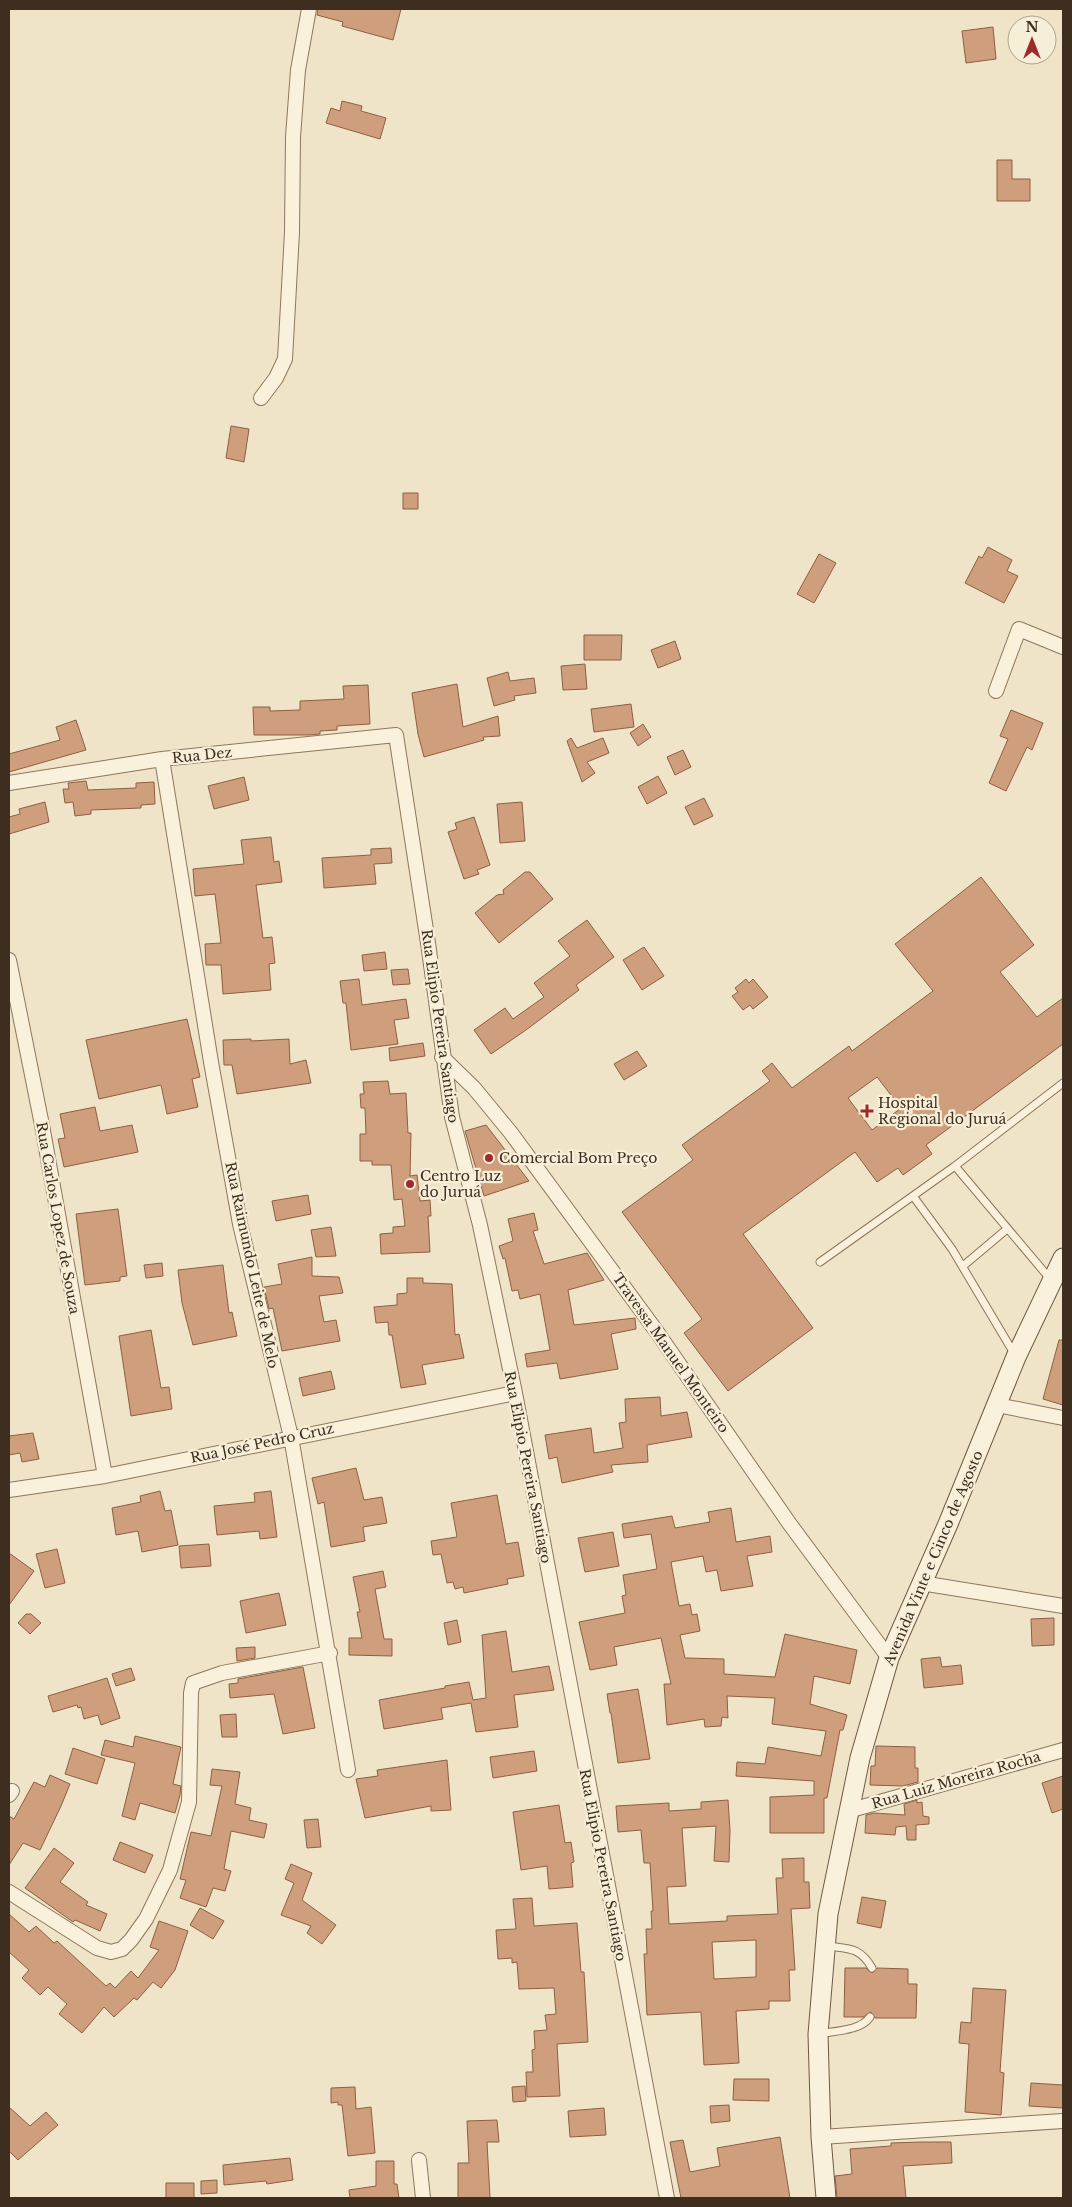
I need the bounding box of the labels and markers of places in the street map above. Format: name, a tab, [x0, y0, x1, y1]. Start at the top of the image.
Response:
place label: Hospital Regional do Juruá	[878, 1094, 1007, 1128]
marker: Hospital Regional do Juruá	[860, 1104, 874, 1118]
place label: Comercial Bom Preço	[499, 1149, 657, 1167]
marker: Comercial Bom Preço	[483, 1152, 495, 1164]
place label: Centro Luz do Juruá	[420, 1167, 501, 1201]
marker: Centro Luz do Juruá	[404, 1178, 416, 1190]

